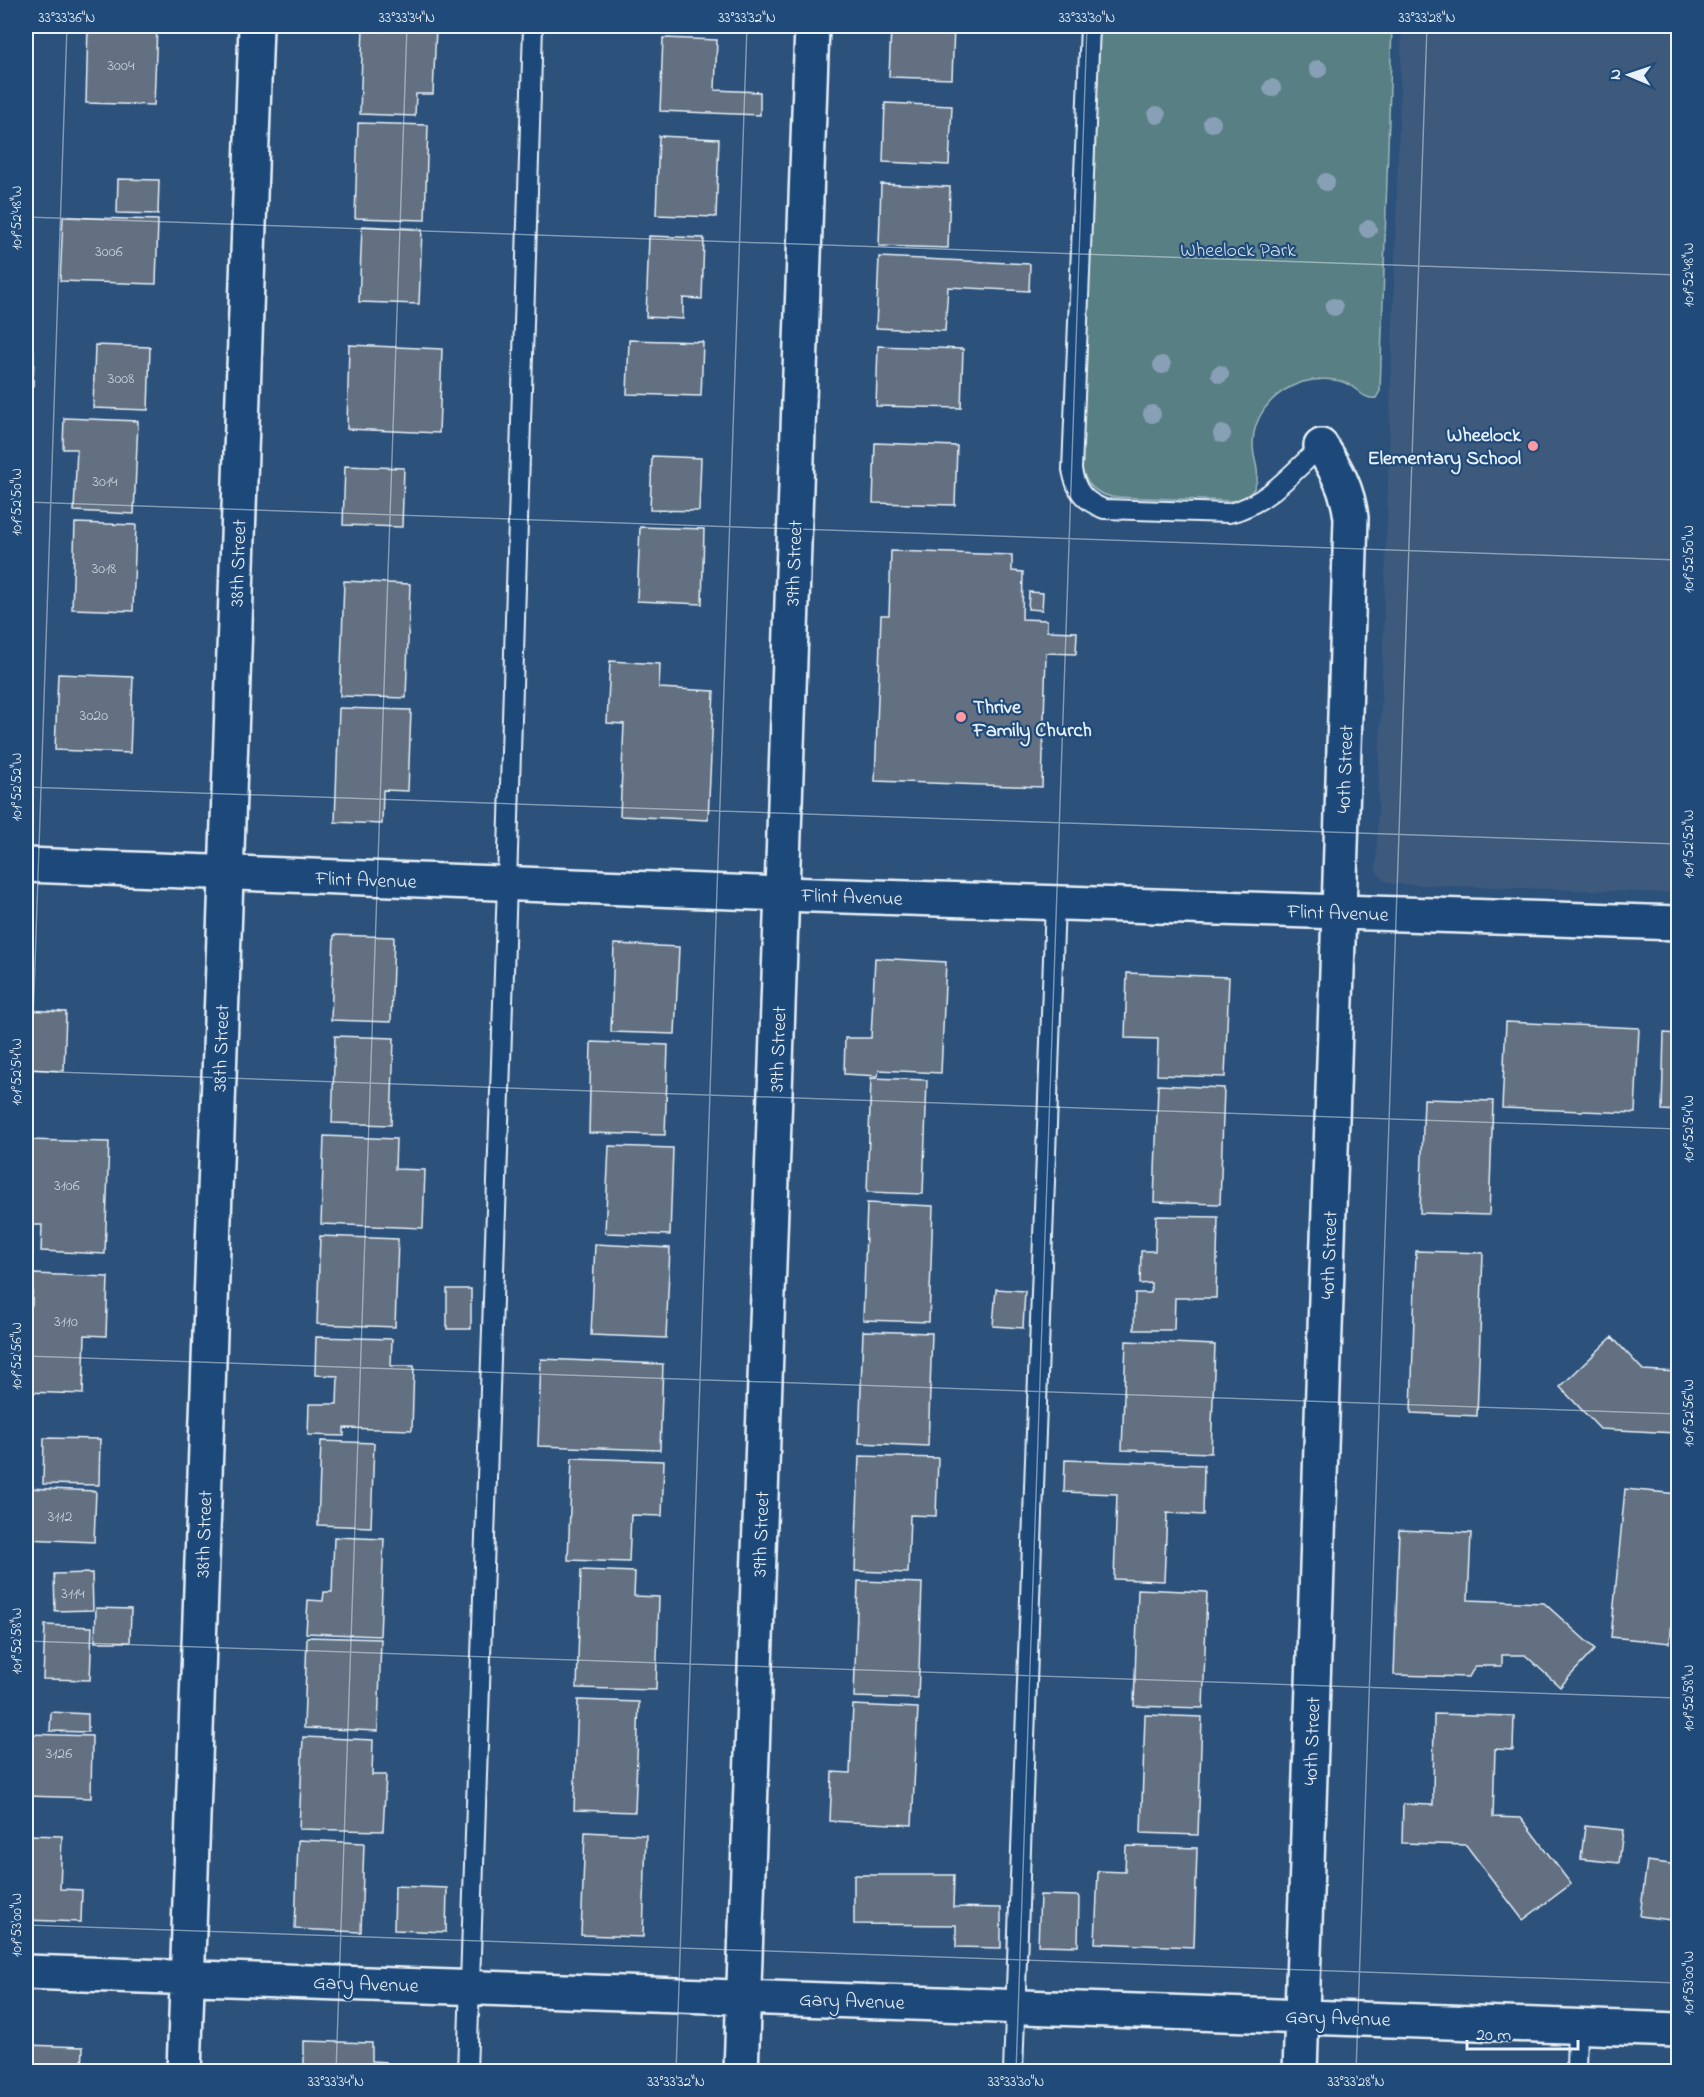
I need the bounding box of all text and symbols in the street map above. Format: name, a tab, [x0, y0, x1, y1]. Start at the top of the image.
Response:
text: 33°33'36"N	[39, 7, 95, 29]
text: 33°33'34"N	[379, 7, 435, 29]
text: 33°33'32"N	[718, 7, 776, 29]
text: 33°33'30"N	[1059, 7, 1115, 29]
text: 33°33'28"N	[1398, 7, 1456, 29]
north arrow	[1599, 45, 1659, 105]
house number: 3004	[107, 54, 135, 78]
text: N	[1604, 69, 1628, 80]
text: 101°52'48"W	[6, 186, 28, 250]
park label: Wheelock Park	[1180, 237, 1296, 266]
house number: 3006	[95, 240, 123, 264]
text: 101°52'48"W	[1678, 243, 1700, 307]
house number: 3008	[108, 367, 134, 391]
place label: Wheelock Elementary School	[1368, 422, 1522, 475]
marker: Wheelock Elementary School	[1526, 439, 1540, 453]
text: 101°52'50"W	[6, 468, 28, 536]
house number: 3014	[92, 470, 118, 494]
street label: 38th Street	[223, 519, 256, 607]
street label: 39th Street	[780, 519, 811, 607]
text: 101°52'50"W	[1678, 525, 1700, 593]
house number: 3018	[92, 557, 116, 581]
place label: Thrive Family Church	[972, 694, 1092, 747]
house number: 3020	[80, 704, 108, 728]
marker: Thrive Family Church	[954, 710, 968, 724]
street label: 40th Street	[1330, 724, 1363, 814]
text: 101°52'52"W	[6, 753, 28, 821]
text: 101°52'52"W	[1678, 810, 1700, 878]
street label: Flint Avenue	[314, 865, 417, 898]
street label: Flint Avenue	[800, 882, 903, 915]
street label: Flint Avenue	[1286, 898, 1389, 931]
street label: 38th Street	[206, 1004, 239, 1092]
street label: 39th Street	[764, 1005, 795, 1093]
text: 101°52'54"W	[6, 1038, 28, 1106]
text: 101°52'54"W	[1678, 1095, 1700, 1163]
house number: 3106	[54, 1174, 80, 1198]
street label: 40th Street	[1314, 1210, 1347, 1300]
house number: 3110	[54, 1310, 78, 1334]
text: 101°52'56"W	[6, 1322, 28, 1390]
text: 101°52'56"W	[1678, 1379, 1700, 1447]
street label: 38th Street	[189, 1490, 222, 1578]
street label: 39th Street	[747, 1490, 778, 1578]
house number: 3112	[48, 1505, 72, 1529]
house number: 3114	[61, 1582, 85, 1606]
text: 101°52'58"W	[6, 1608, 28, 1675]
text: 101°52'58"W	[1678, 1665, 1700, 1732]
street label: 40th Street	[1297, 1696, 1330, 1786]
house number: 3126	[46, 1742, 72, 1766]
text: 101°53'00"W	[6, 1893, 28, 1957]
text: 101°53'00"W	[1678, 1951, 1700, 2015]
street label: Gary Avenue	[313, 1969, 419, 2002]
street label: Gary Avenue	[799, 1986, 905, 2019]
street label: Gary Avenue	[1285, 2003, 1391, 2036]
scale bar	[1467, 2013, 1578, 2051]
text: 20 m	[1476, 2023, 1511, 2049]
text: 33°33'34"N	[308, 2071, 364, 2093]
text: 33°33'32"N	[647, 2071, 705, 2093]
text: 33°33'30"N	[988, 2071, 1044, 2093]
text: 33°33'28"N	[1327, 2071, 1385, 2093]

